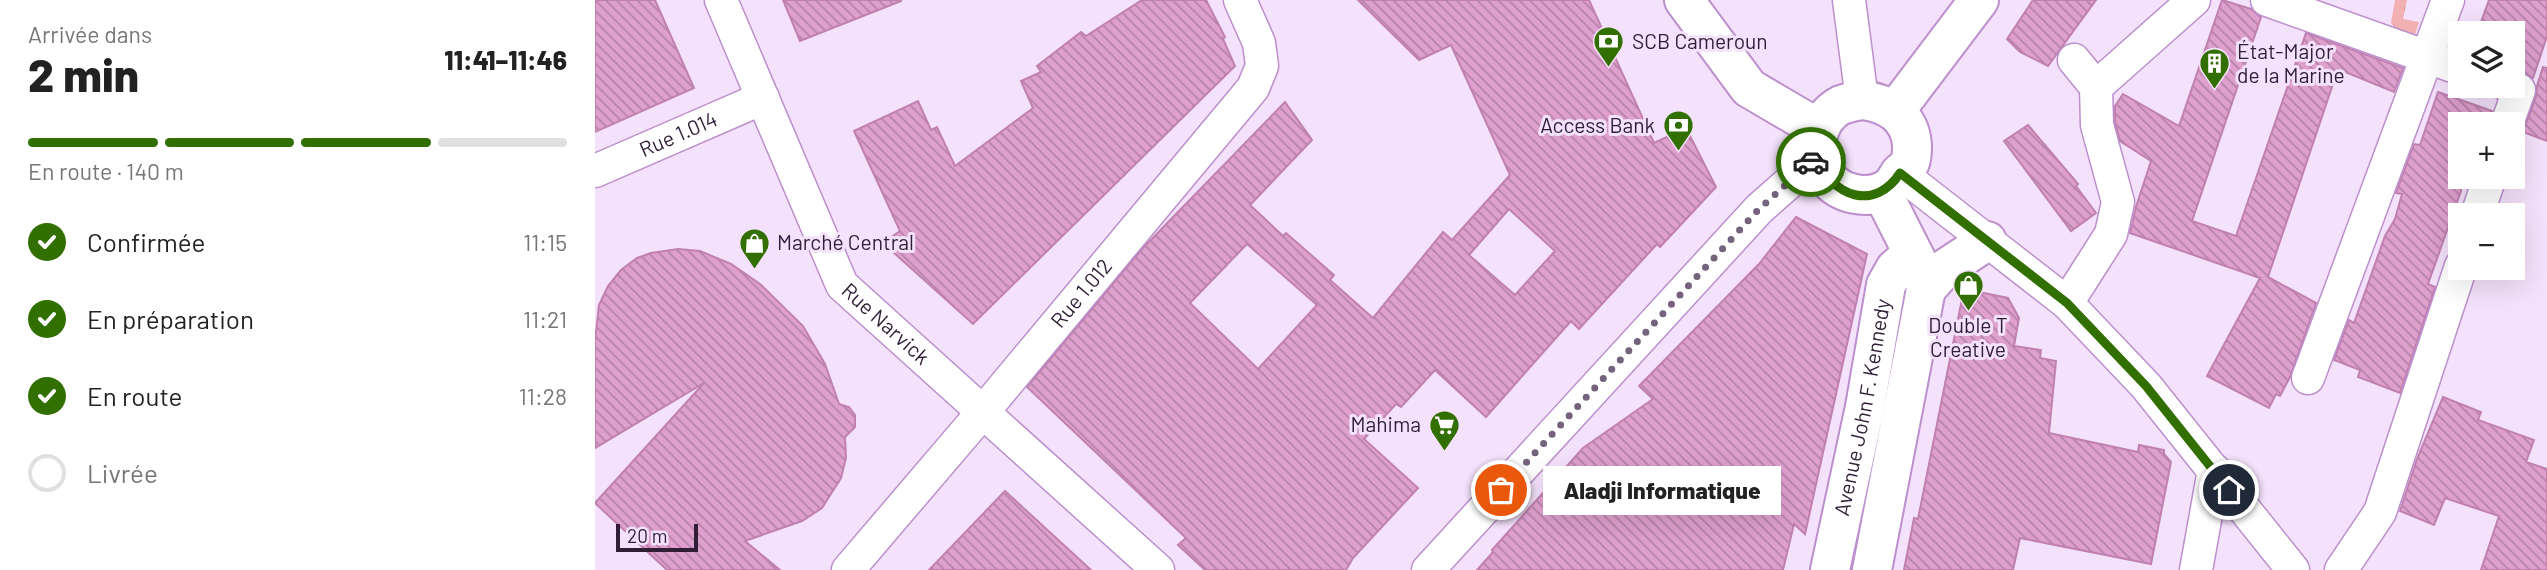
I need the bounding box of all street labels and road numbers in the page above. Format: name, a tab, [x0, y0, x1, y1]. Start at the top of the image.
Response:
street label: Rue 1.014	[635, 106, 721, 161]
street label: Rue 1.012	[1045, 253, 1116, 332]
street label: Rue Narvick	[837, 277, 935, 369]
street label: Avenue John F. Kennedy	[1828, 296, 1894, 518]

